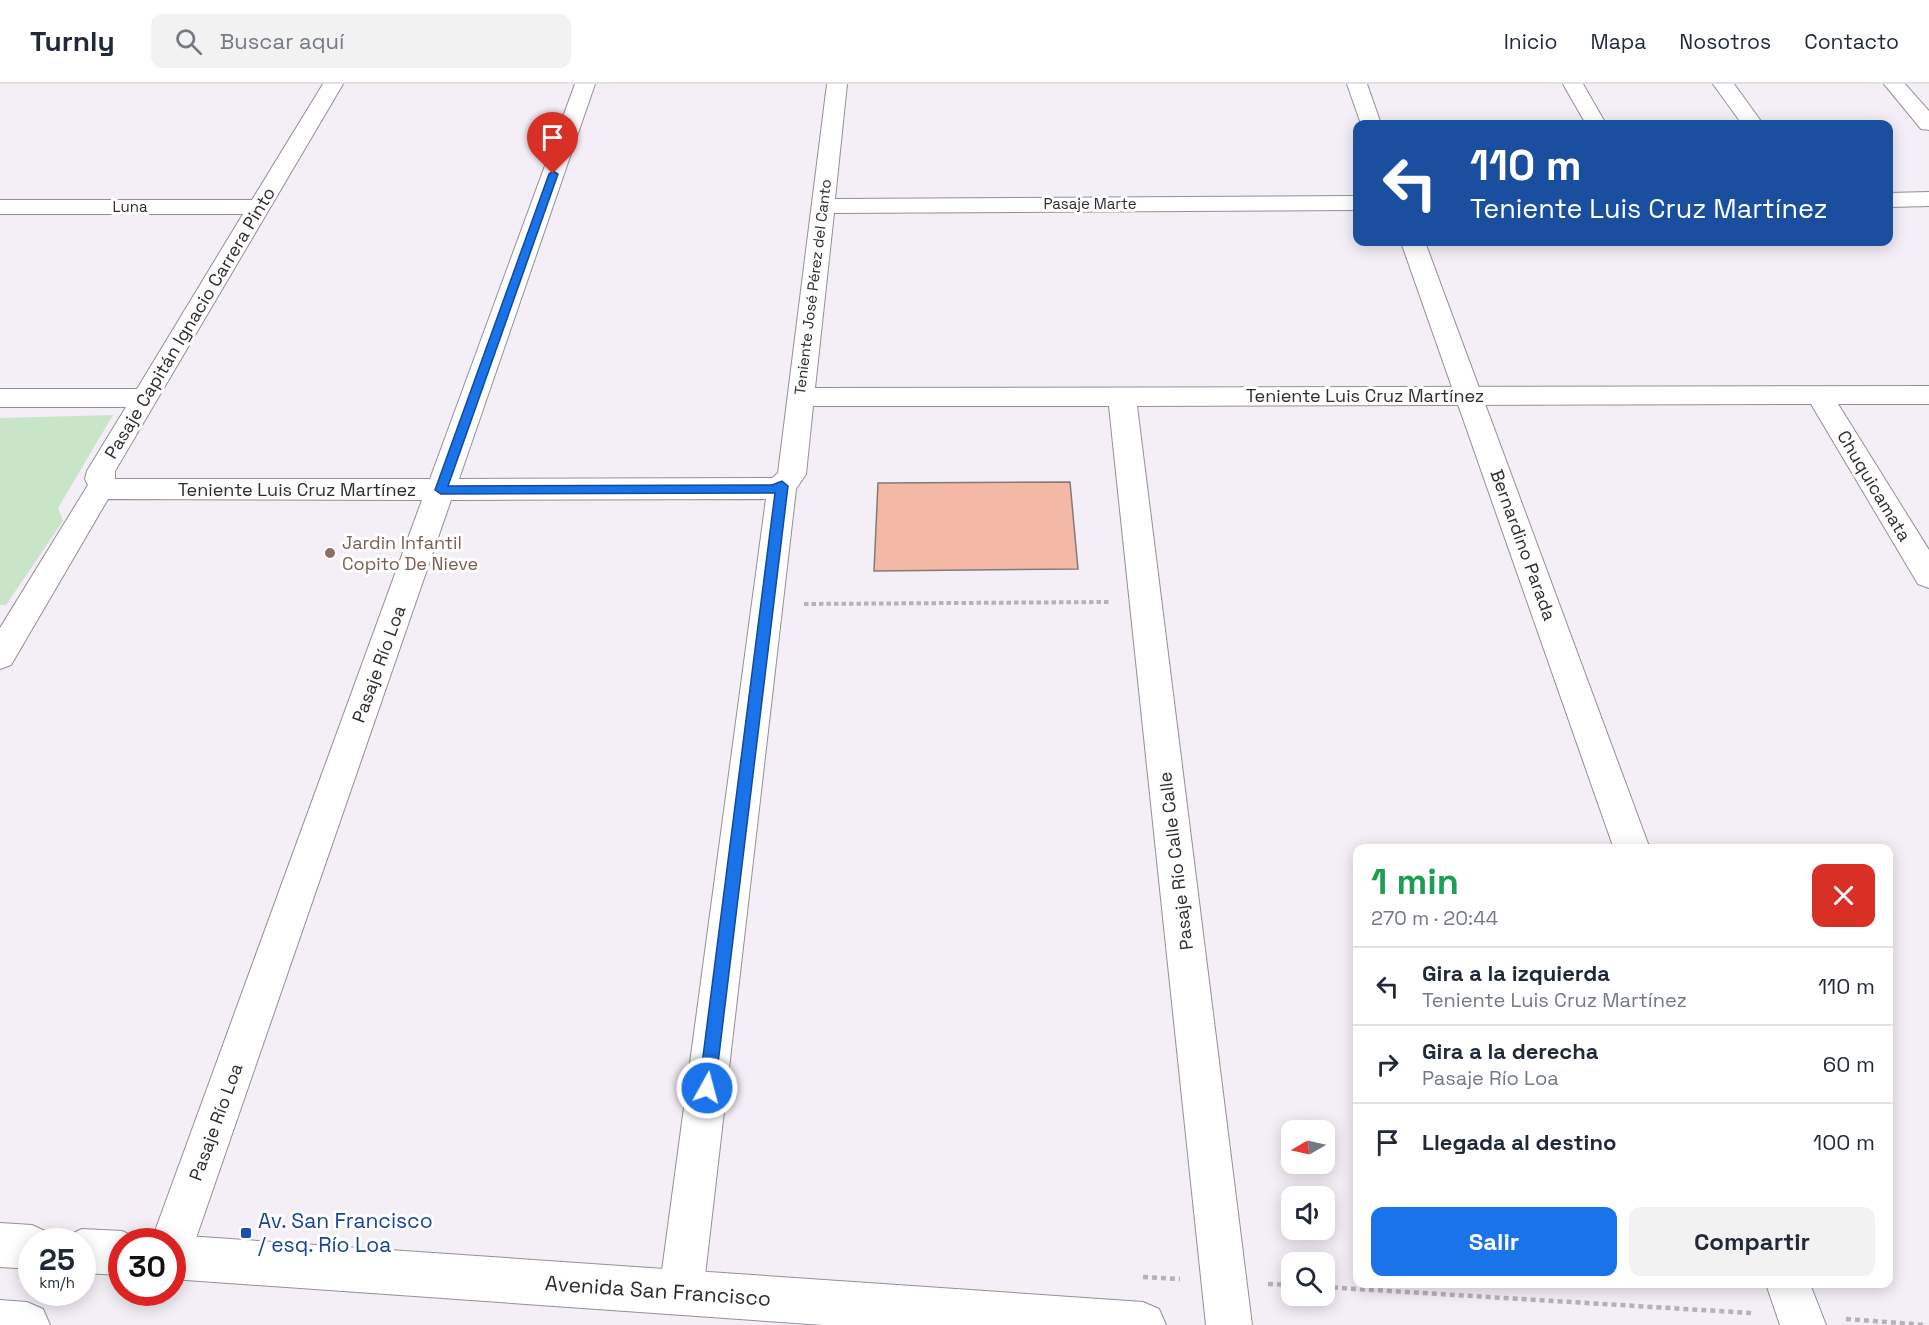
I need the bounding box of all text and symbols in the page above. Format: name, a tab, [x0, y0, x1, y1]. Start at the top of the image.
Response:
search box	[151, 14, 571, 68]
text: Turnly	[30, 23, 115, 59]
icon: search	[172, 25, 205, 58]
text: Buscar aquí	[220, 27, 344, 55]
text: Inicio	[1504, 28, 1558, 55]
text: Mapa	[1591, 28, 1646, 55]
text: Nosotros	[1679, 28, 1771, 55]
text: Contacto	[1804, 28, 1899, 55]
pin	[527, 112, 578, 174]
icon: arrive	[536, 121, 569, 154]
text: 110 m	[1470, 139, 1582, 192]
icon: left	[1371, 144, 1449, 222]
street label: Teniente José Pérez del Canto	[790, 178, 835, 396]
street label: Pasaje Capitán Ignacio Carrera Pinto	[99, 183, 280, 463]
text: Teniente Luis Cruz Martínez	[1470, 191, 1828, 226]
street label: Pasaje Marte	[1043, 194, 1137, 213]
street label: Luna	[112, 197, 148, 216]
street label: Teniente Luis Cruz Martínez	[1246, 384, 1484, 407]
street label: Chuquicamata	[1832, 426, 1917, 545]
street label: Bernardino Parada	[1485, 466, 1562, 624]
street label: Teniente Luis Cruz Martínez	[178, 478, 416, 501]
place label: Jardin Infantil Copito De Nieve	[342, 531, 478, 575]
marker: Jardin Infantil Copito De Nieve	[323, 546, 337, 560]
street label: Pasaje Río Loa	[347, 602, 410, 726]
street label: Pasaje Río Calle Calle	[1153, 771, 1198, 951]
text: 1 min	[1371, 859, 1459, 905]
button: close	[1812, 864, 1875, 927]
text: 270 m · 20:44	[1371, 905, 1498, 931]
text: Gira a la izquierda	[1422, 959, 1610, 987]
icon: left	[1371, 970, 1404, 1003]
text: 110 m	[1818, 972, 1875, 1000]
text: Teniente Luis Cruz Martínez	[1422, 987, 1687, 1013]
text: Gira a la derecha	[1422, 1037, 1599, 1065]
icon: right	[1371, 1048, 1404, 1081]
text: 60 m	[1823, 1050, 1875, 1078]
position arrow	[675, 1056, 739, 1120]
street label: Pasaje Río Loa	[184, 1060, 247, 1184]
text: Pasaje Río Loa	[1422, 1065, 1559, 1091]
north arrow	[1281, 1120, 1335, 1174]
map controls	[1281, 1120, 1335, 1306]
icon: arrive	[1371, 1126, 1404, 1159]
text: Llegada al destino	[1422, 1128, 1616, 1156]
text: 100 m	[1813, 1128, 1875, 1156]
button: sound	[1281, 1186, 1335, 1240]
place label: Av. San Francisco / esq. Río Loa	[258, 1207, 433, 1258]
button: Salir	[1371, 1207, 1617, 1276]
button: Compartir	[1629, 1207, 1875, 1276]
marker: Av. San Francisco / esq. Río Loa	[239, 1226, 253, 1240]
speed limit sign: 30	[108, 1228, 186, 1306]
text: 25	[39, 1240, 75, 1279]
button: search	[1281, 1252, 1335, 1306]
street label: Avenida San Francisco	[544, 1269, 772, 1312]
text: km/h	[39, 1273, 75, 1292]

